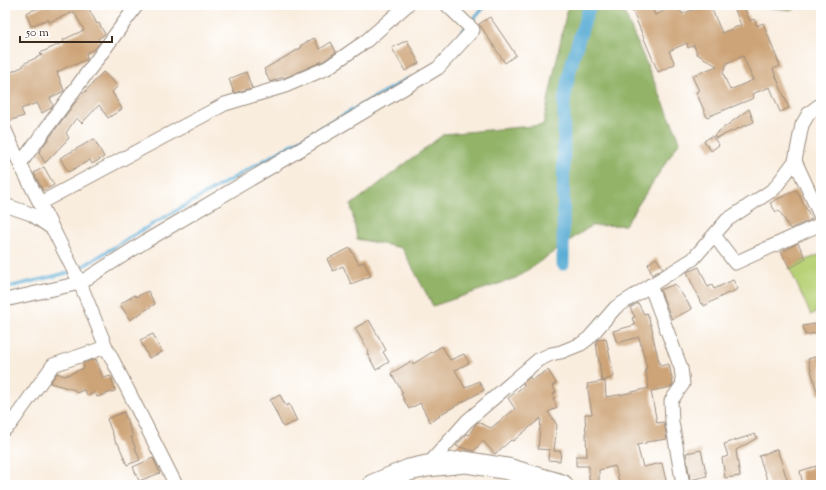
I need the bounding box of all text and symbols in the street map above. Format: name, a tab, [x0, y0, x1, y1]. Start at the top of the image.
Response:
scale bar	[20, 18, 112, 44]
text: 50 m	[25, 24, 49, 42]

